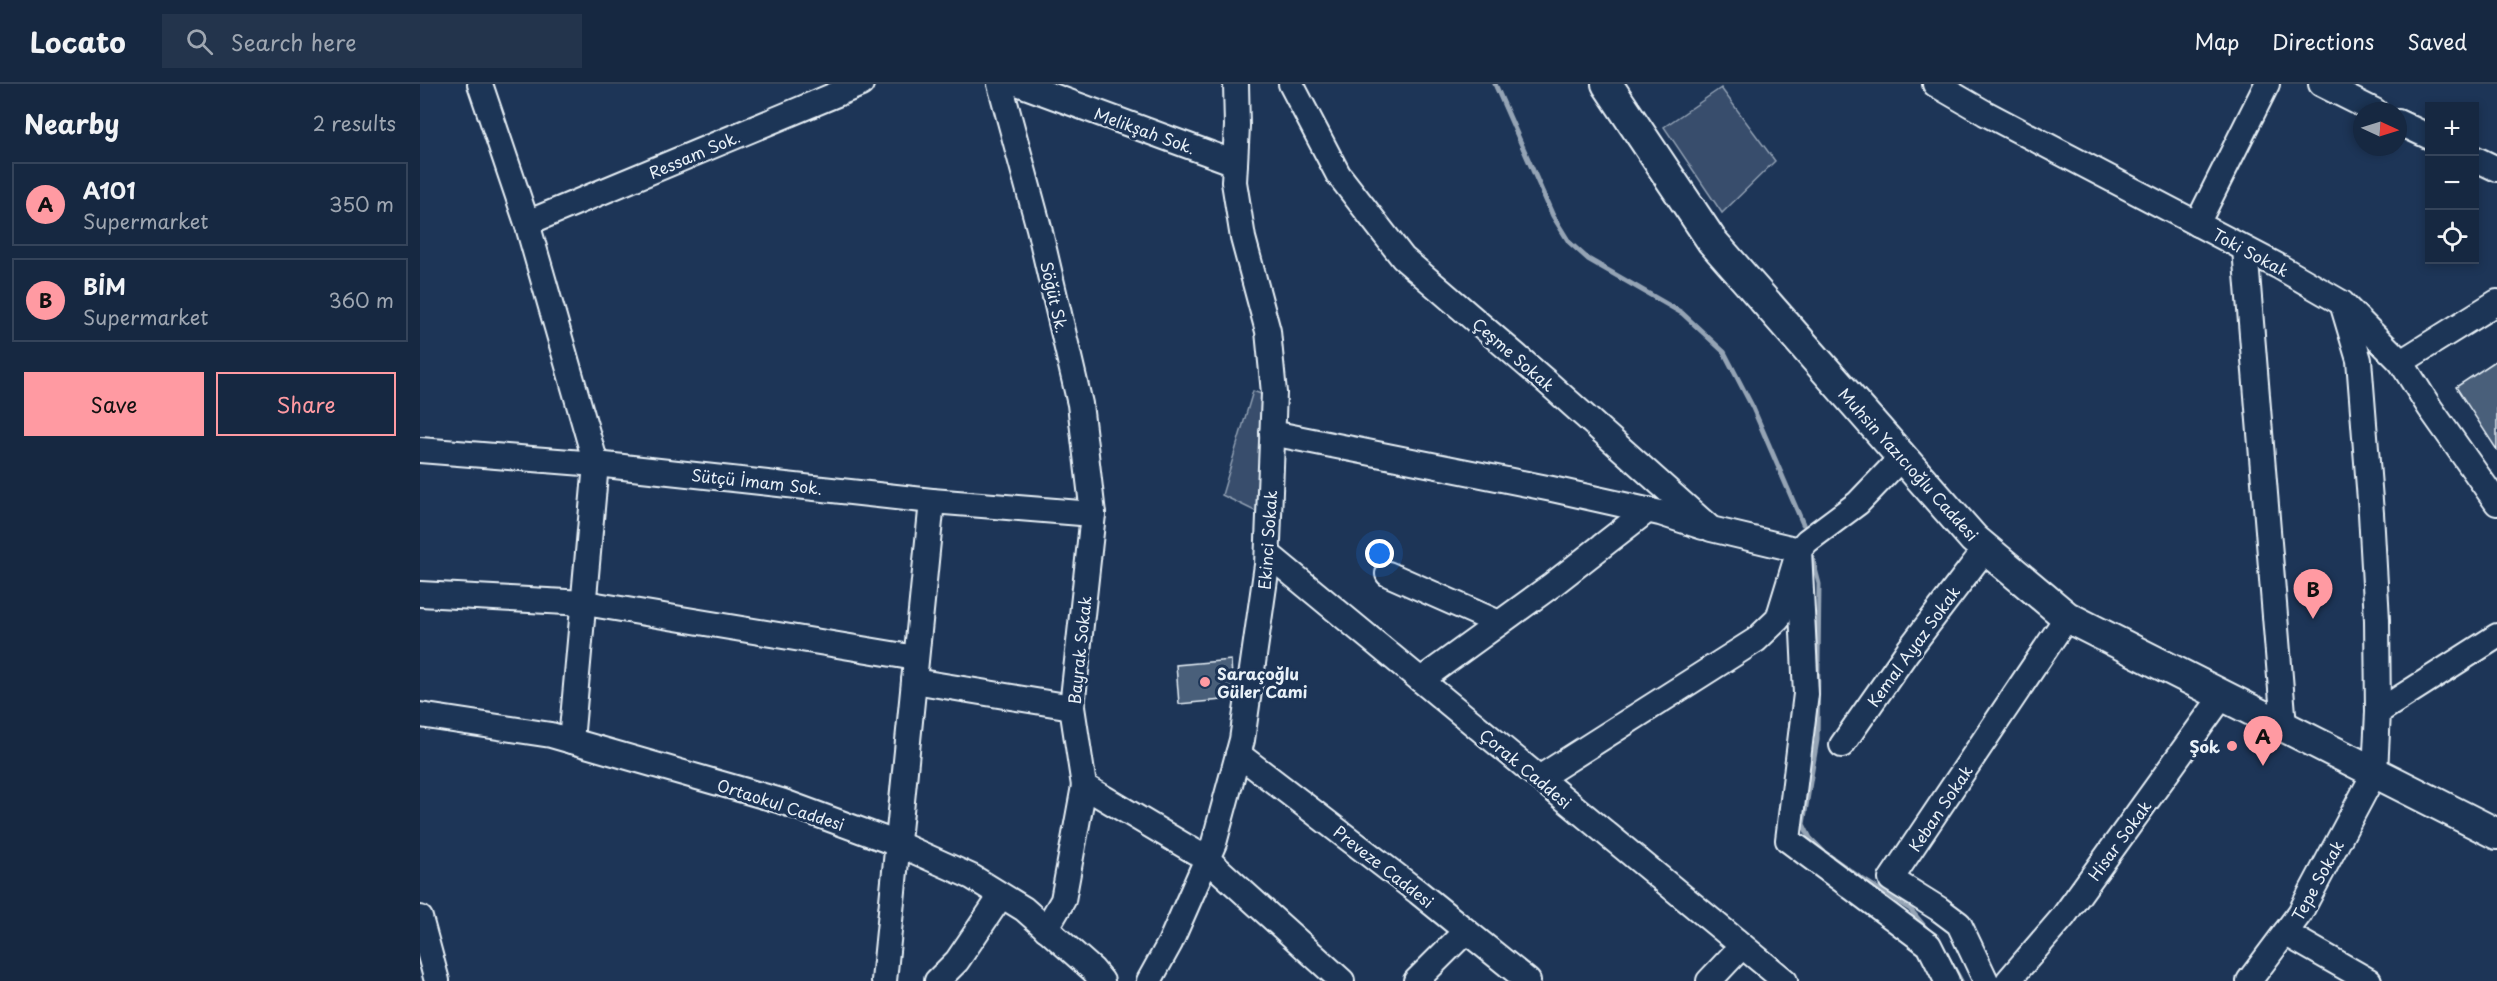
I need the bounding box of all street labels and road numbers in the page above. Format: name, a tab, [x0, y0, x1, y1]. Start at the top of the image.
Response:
street label: Melikşah Sok.	[1091, 101, 1199, 159]
street label: Ressam Sok.	[644, 124, 744, 184]
street label: Toki Sokak	[2208, 222, 2294, 282]
street label: Söğüt Sk.	[1035, 259, 1075, 335]
street label: Çeşme Sokak	[1468, 312, 1560, 397]
street label: Muhsin Yazıcıoğlu Caddesi	[1834, 382, 1984, 546]
street label: Sütçü İmam Sok.	[690, 462, 824, 500]
street label: Ekinci Sokak	[1252, 489, 1282, 591]
street label: Kemal Ayaz Sokak	[1861, 580, 1965, 712]
street label: Bayrak Sokak	[1061, 595, 1097, 705]
street label: Çorak Caddesi	[1475, 722, 1577, 814]
street label: Keban Sokak	[1902, 760, 1978, 856]
street label: Ortaokul Caddesi	[714, 772, 848, 836]
street label: Hisar Sokak	[2082, 795, 2156, 885]
street label: Preveze Caddesi	[1329, 819, 1439, 913]
street label: Tepe Sokak	[2285, 835, 2349, 925]

